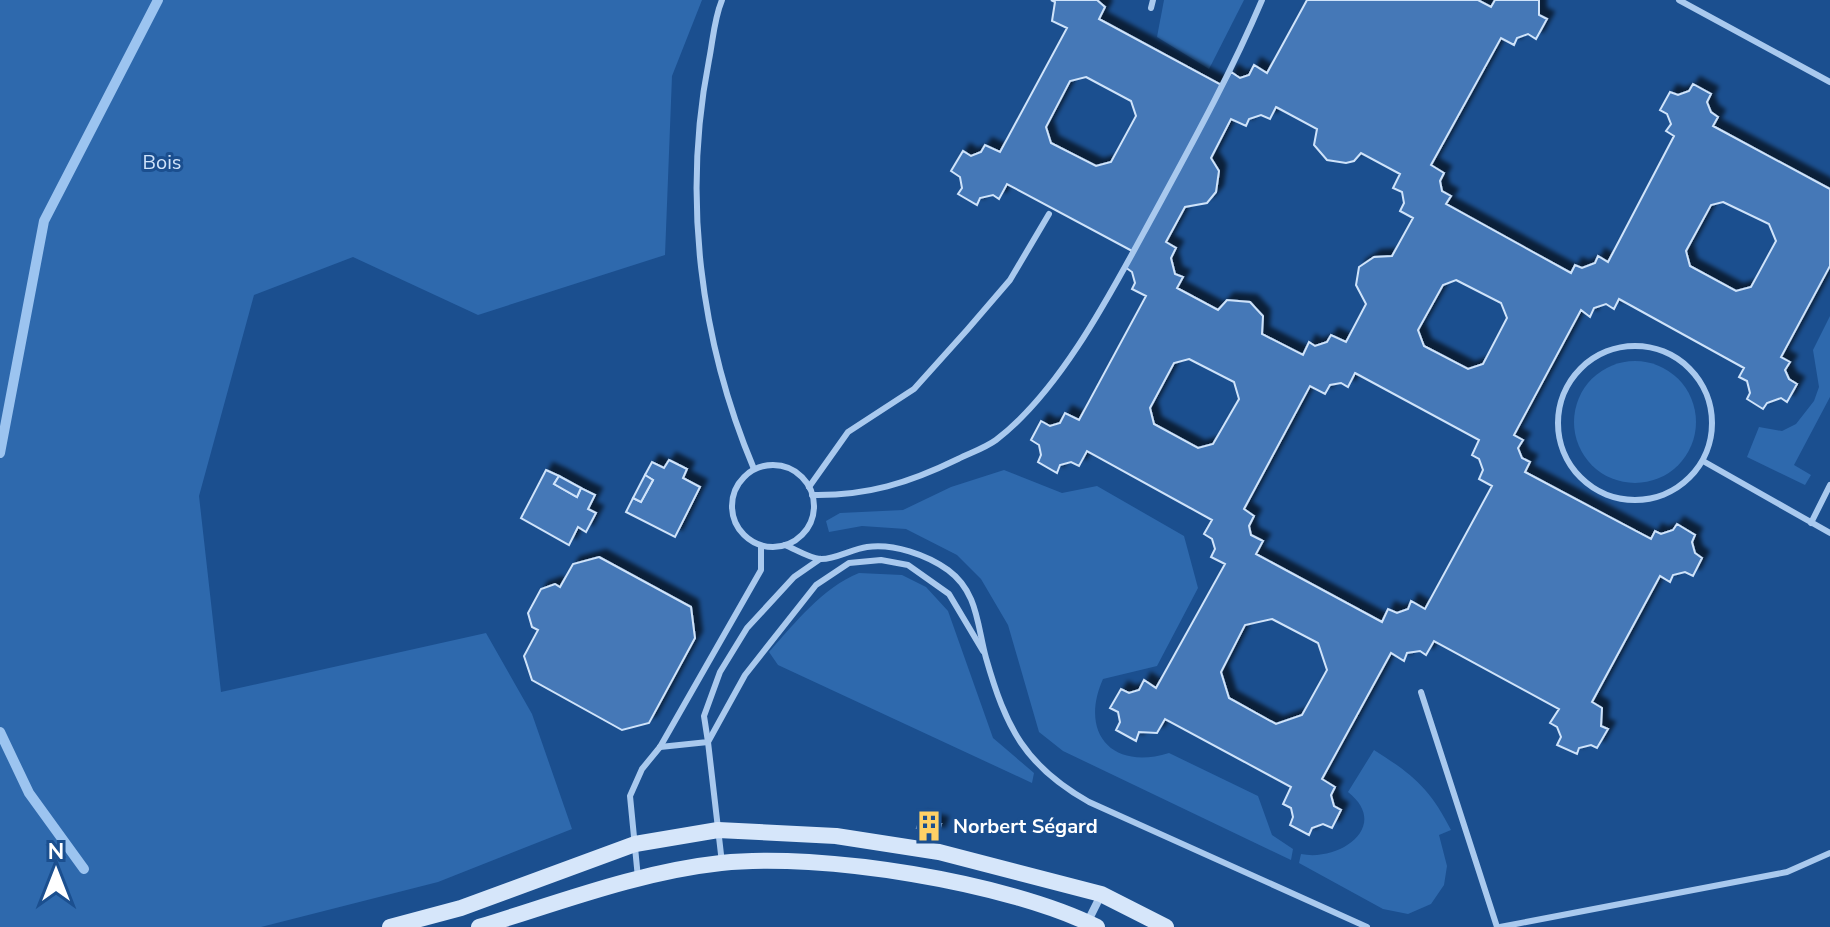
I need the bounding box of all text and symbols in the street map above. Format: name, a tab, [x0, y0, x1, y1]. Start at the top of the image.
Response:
park label: Bois	[143, 149, 181, 176]
building icon: Norbert Ségard	[912, 809, 946, 843]
place label: Norbert Ségard	[953, 813, 1098, 840]
north arrow	[16, 831, 96, 911]
text: N	[48, 837, 64, 867]

